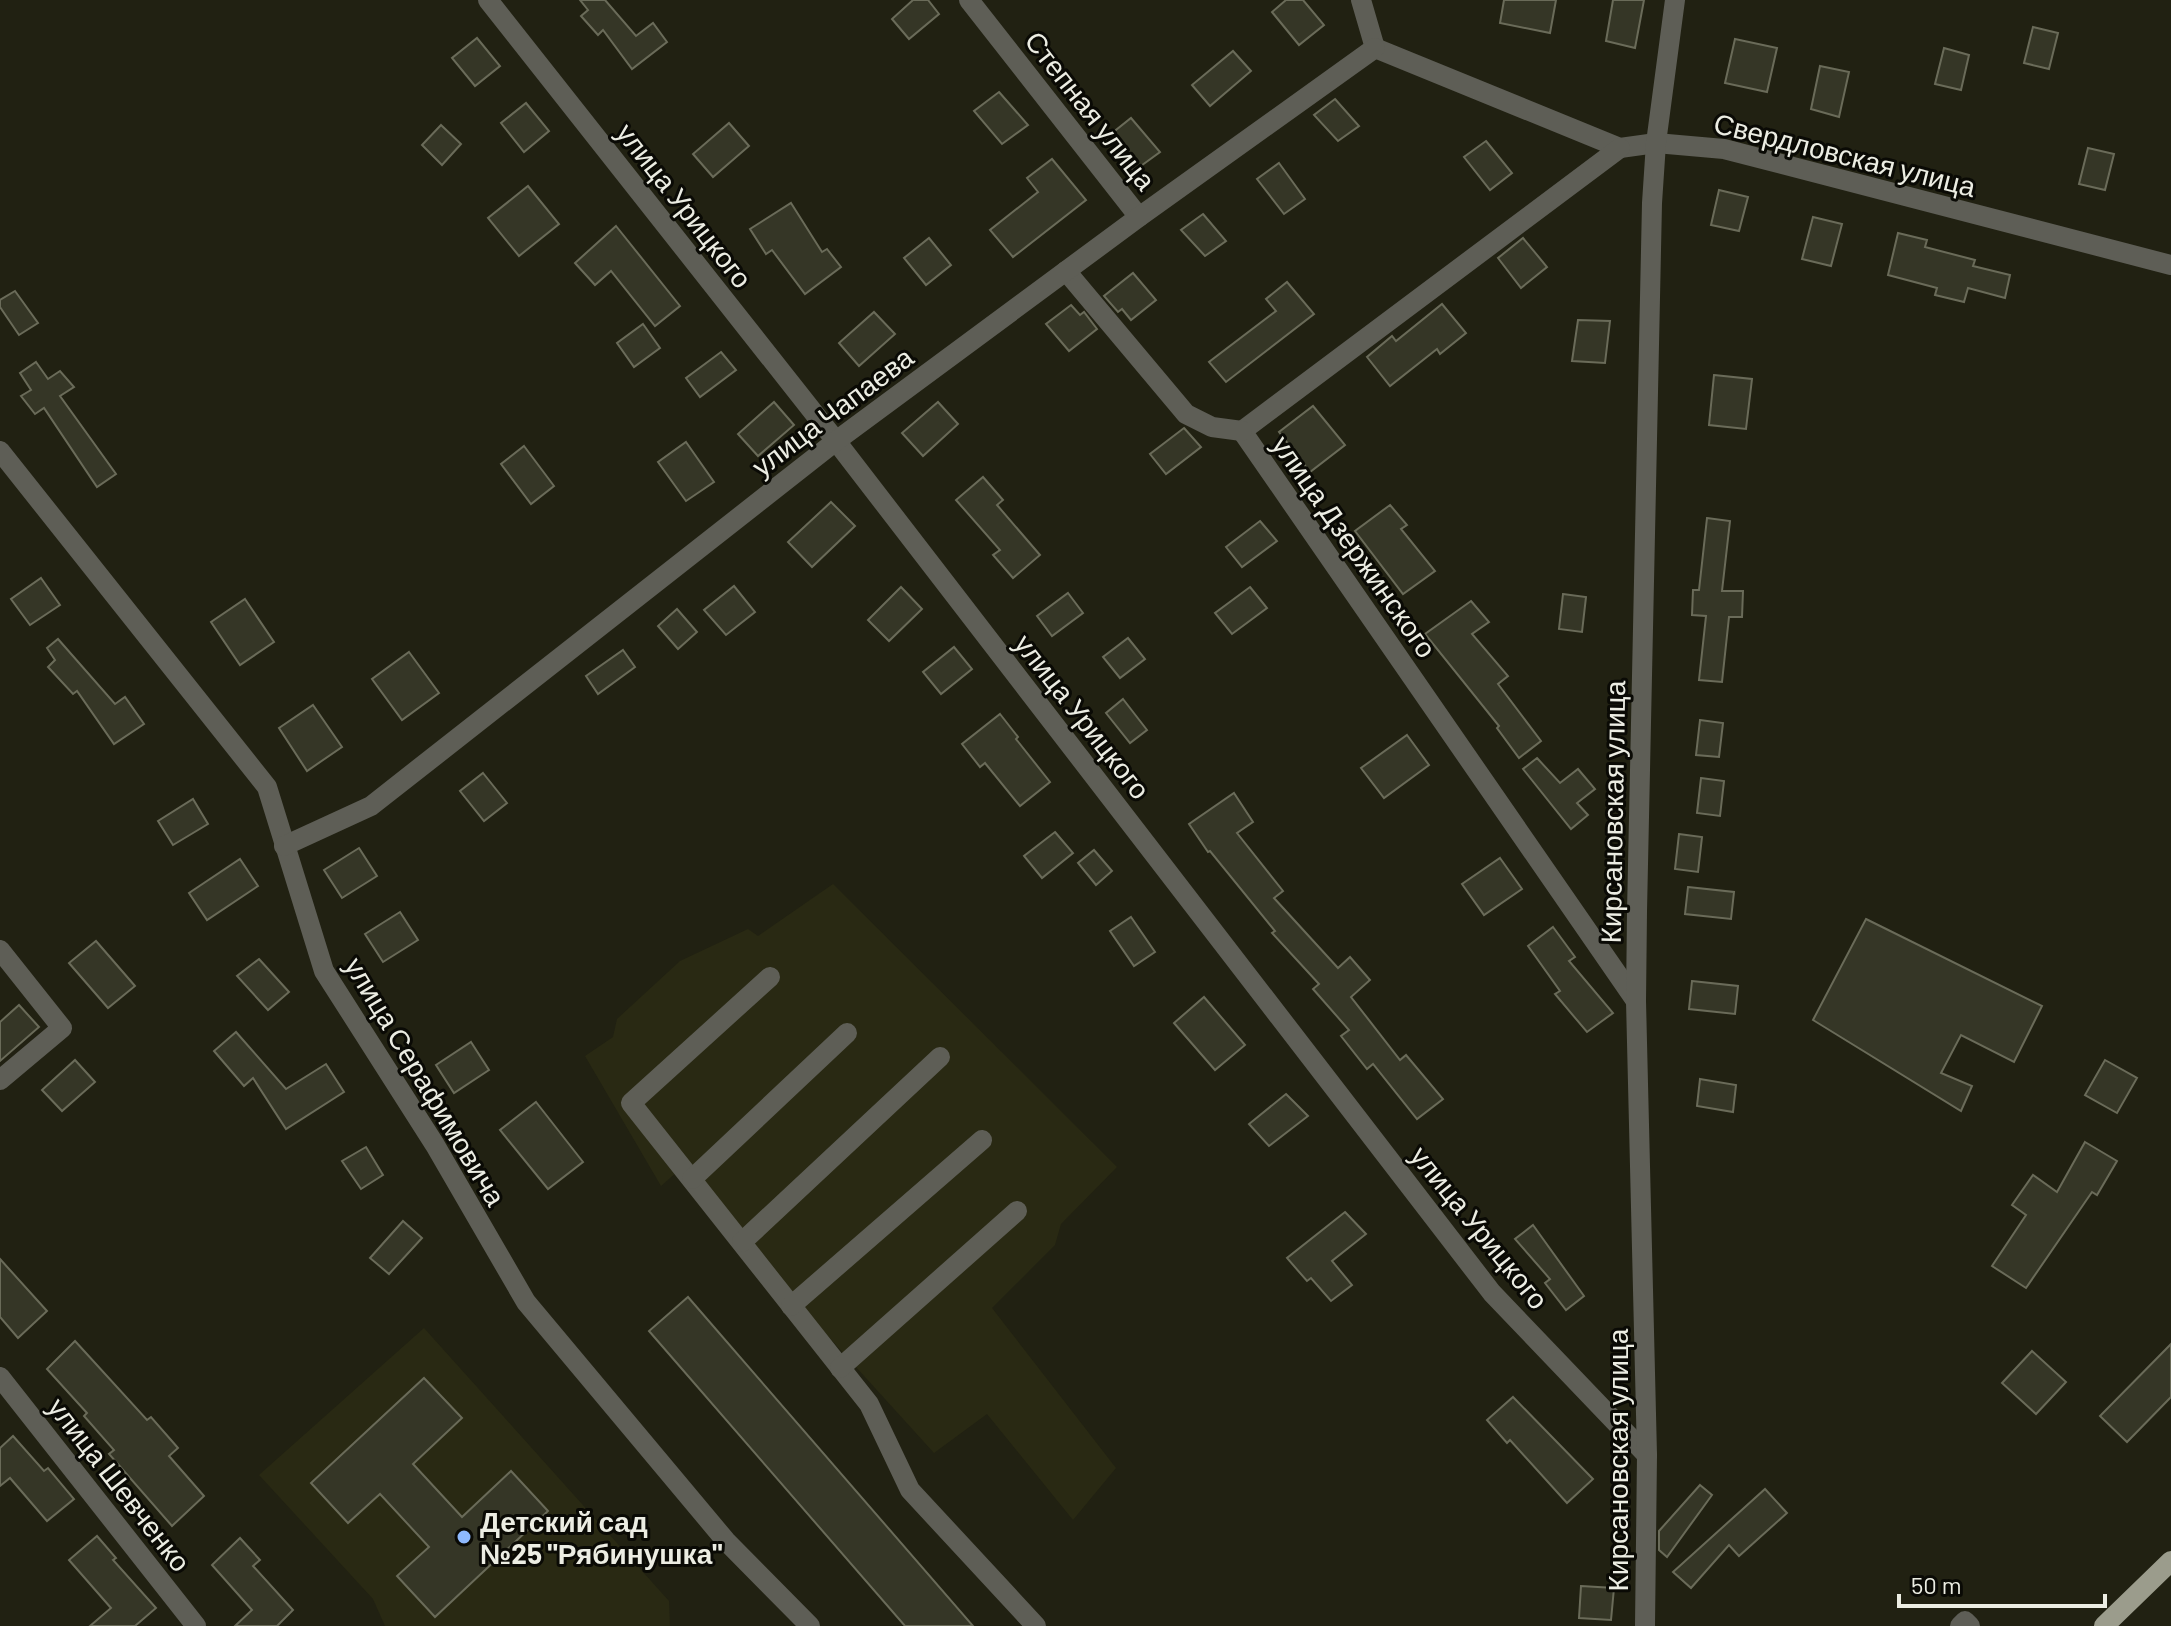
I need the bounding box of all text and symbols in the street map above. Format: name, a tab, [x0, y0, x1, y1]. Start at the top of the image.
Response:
street label: Степная улица	[1018, 24, 1164, 197]
street label: Свердловская улица	[1711, 105, 1980, 203]
street label: улица Урицкого	[610, 116, 760, 294]
street label: улица Чапаева	[745, 339, 920, 483]
street label: улица Дзержинского	[1266, 428, 1444, 664]
street label: улица Урицкого	[1008, 627, 1158, 805]
street label: Кирсановская улица	[1593, 680, 1631, 944]
street label: улица Серафимовича	[338, 951, 514, 1212]
street label: улица Урицкого	[1404, 1139, 1556, 1315]
street label: Кирсановская улица	[1600, 1328, 1634, 1591]
street label: улица Шевченко	[42, 1390, 198, 1578]
place label: Детский сад №25 "Рябинушка"	[480, 1504, 722, 1570]
marker: Детский сад №25 "Рябинушка"	[455, 1528, 473, 1546]
scale bar	[1899, 1558, 2105, 1608]
text: 50 m	[1911, 1570, 1962, 1599]

